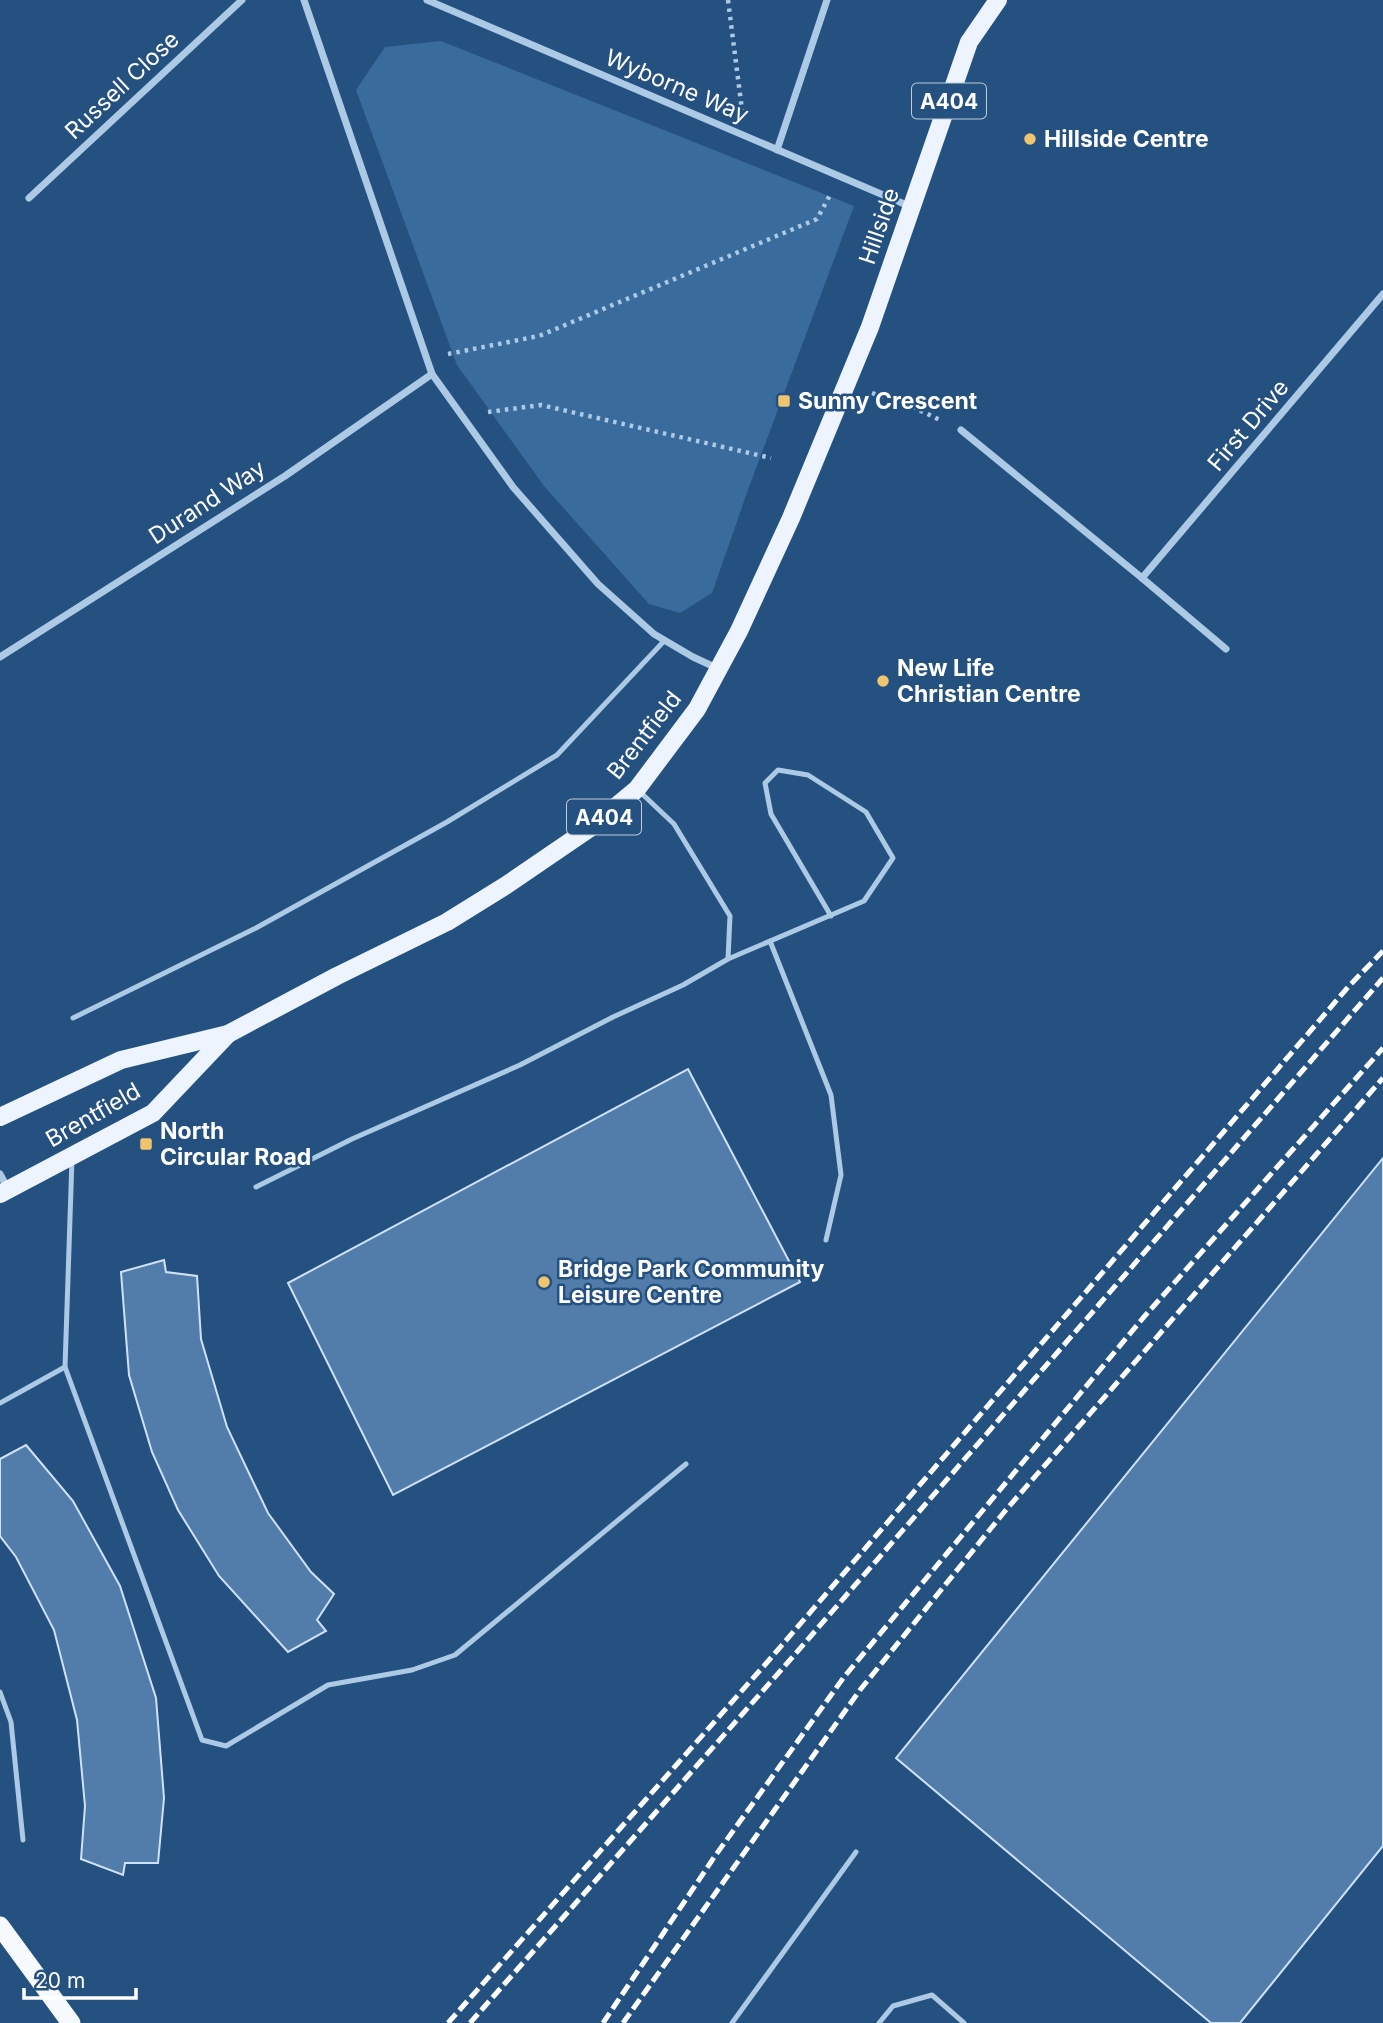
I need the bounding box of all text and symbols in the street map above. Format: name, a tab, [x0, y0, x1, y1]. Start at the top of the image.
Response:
street label: Russell Close	[59, 25, 185, 145]
street label: Wyborne Way	[601, 43, 753, 129]
road number: A404	[912, 84, 986, 119]
place label: Hillside Centre	[1044, 125, 1209, 153]
marker: Hillside Centre	[1022, 131, 1038, 147]
street label: Hillside	[853, 184, 905, 268]
street label: First Drive	[1202, 373, 1294, 477]
place label: Sunny Crescent	[798, 387, 978, 415]
marker: Sunny Crescent	[776, 393, 792, 409]
street label: Durand Way	[144, 454, 270, 550]
place label: New Life Christian Centre	[897, 654, 1081, 708]
marker: New Life Christian Centre	[875, 673, 891, 689]
street label: Brentfield	[601, 685, 687, 785]
road number: A404	[567, 800, 641, 834]
street label: Brentfield	[41, 1077, 145, 1153]
place label: North Circular Road	[160, 1117, 311, 1171]
marker: North Circular Road	[138, 1136, 154, 1152]
place label: Bridge Park Community Leisure Centre	[558, 1255, 825, 1309]
marker: Bridge Park Community Leisure Centre	[536, 1274, 552, 1290]
scale bar	[24, 1956, 136, 2000]
text: 20 m	[35, 1968, 85, 1993]

